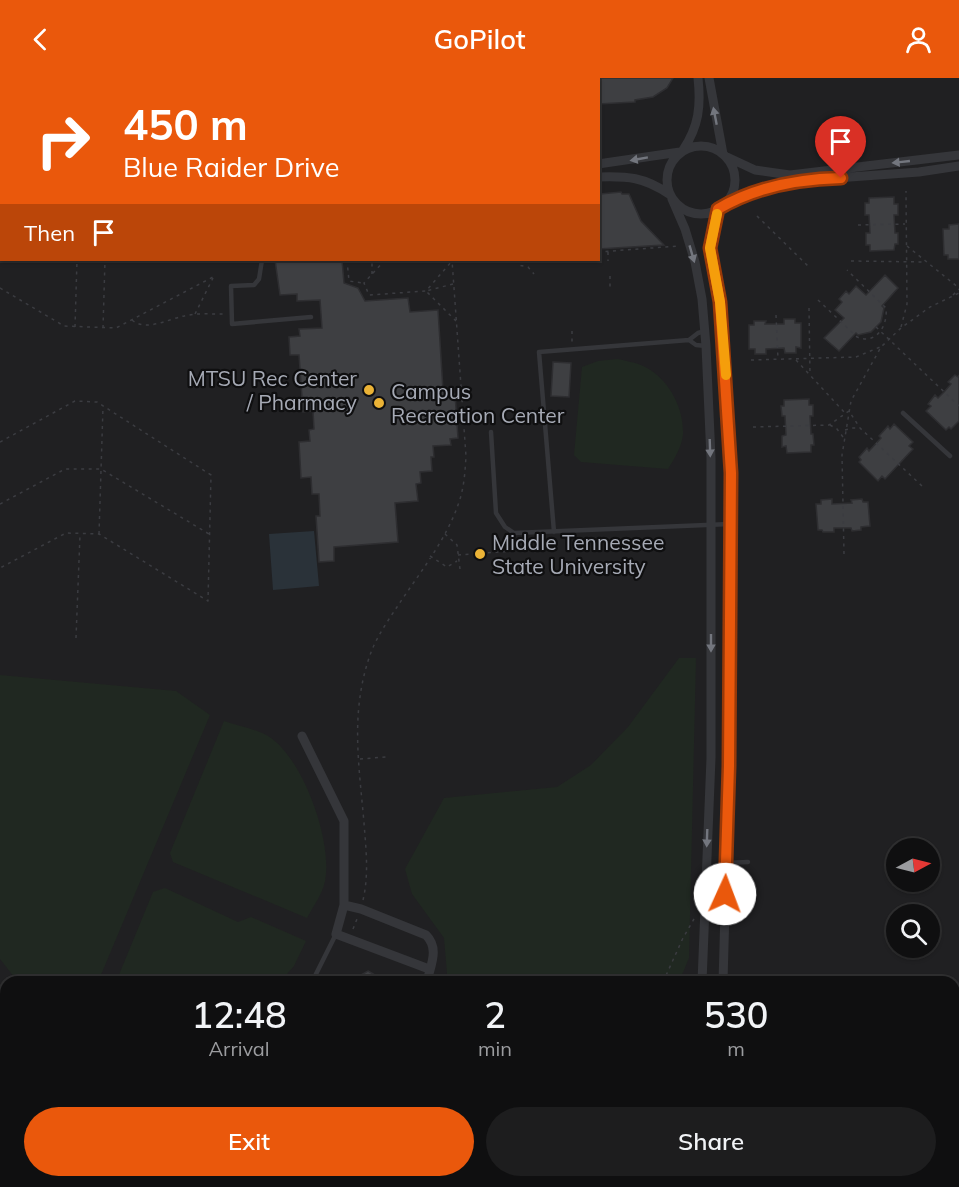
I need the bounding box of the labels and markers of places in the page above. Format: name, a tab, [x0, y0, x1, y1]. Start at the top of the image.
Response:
pin	[815, 116, 866, 178]
place label: MTSU Rec Center / Pharmacy	[188, 365, 357, 415]
place label: Campus Recreation Center	[391, 378, 565, 428]
marker: MTSU Rec Center / Pharmacy	[362, 383, 376, 397]
marker: Campus Recreation Center	[372, 396, 386, 410]
place label: Middle Tennessee State University	[492, 529, 664, 579]
marker: Middle Tennessee State University	[473, 547, 487, 561]

